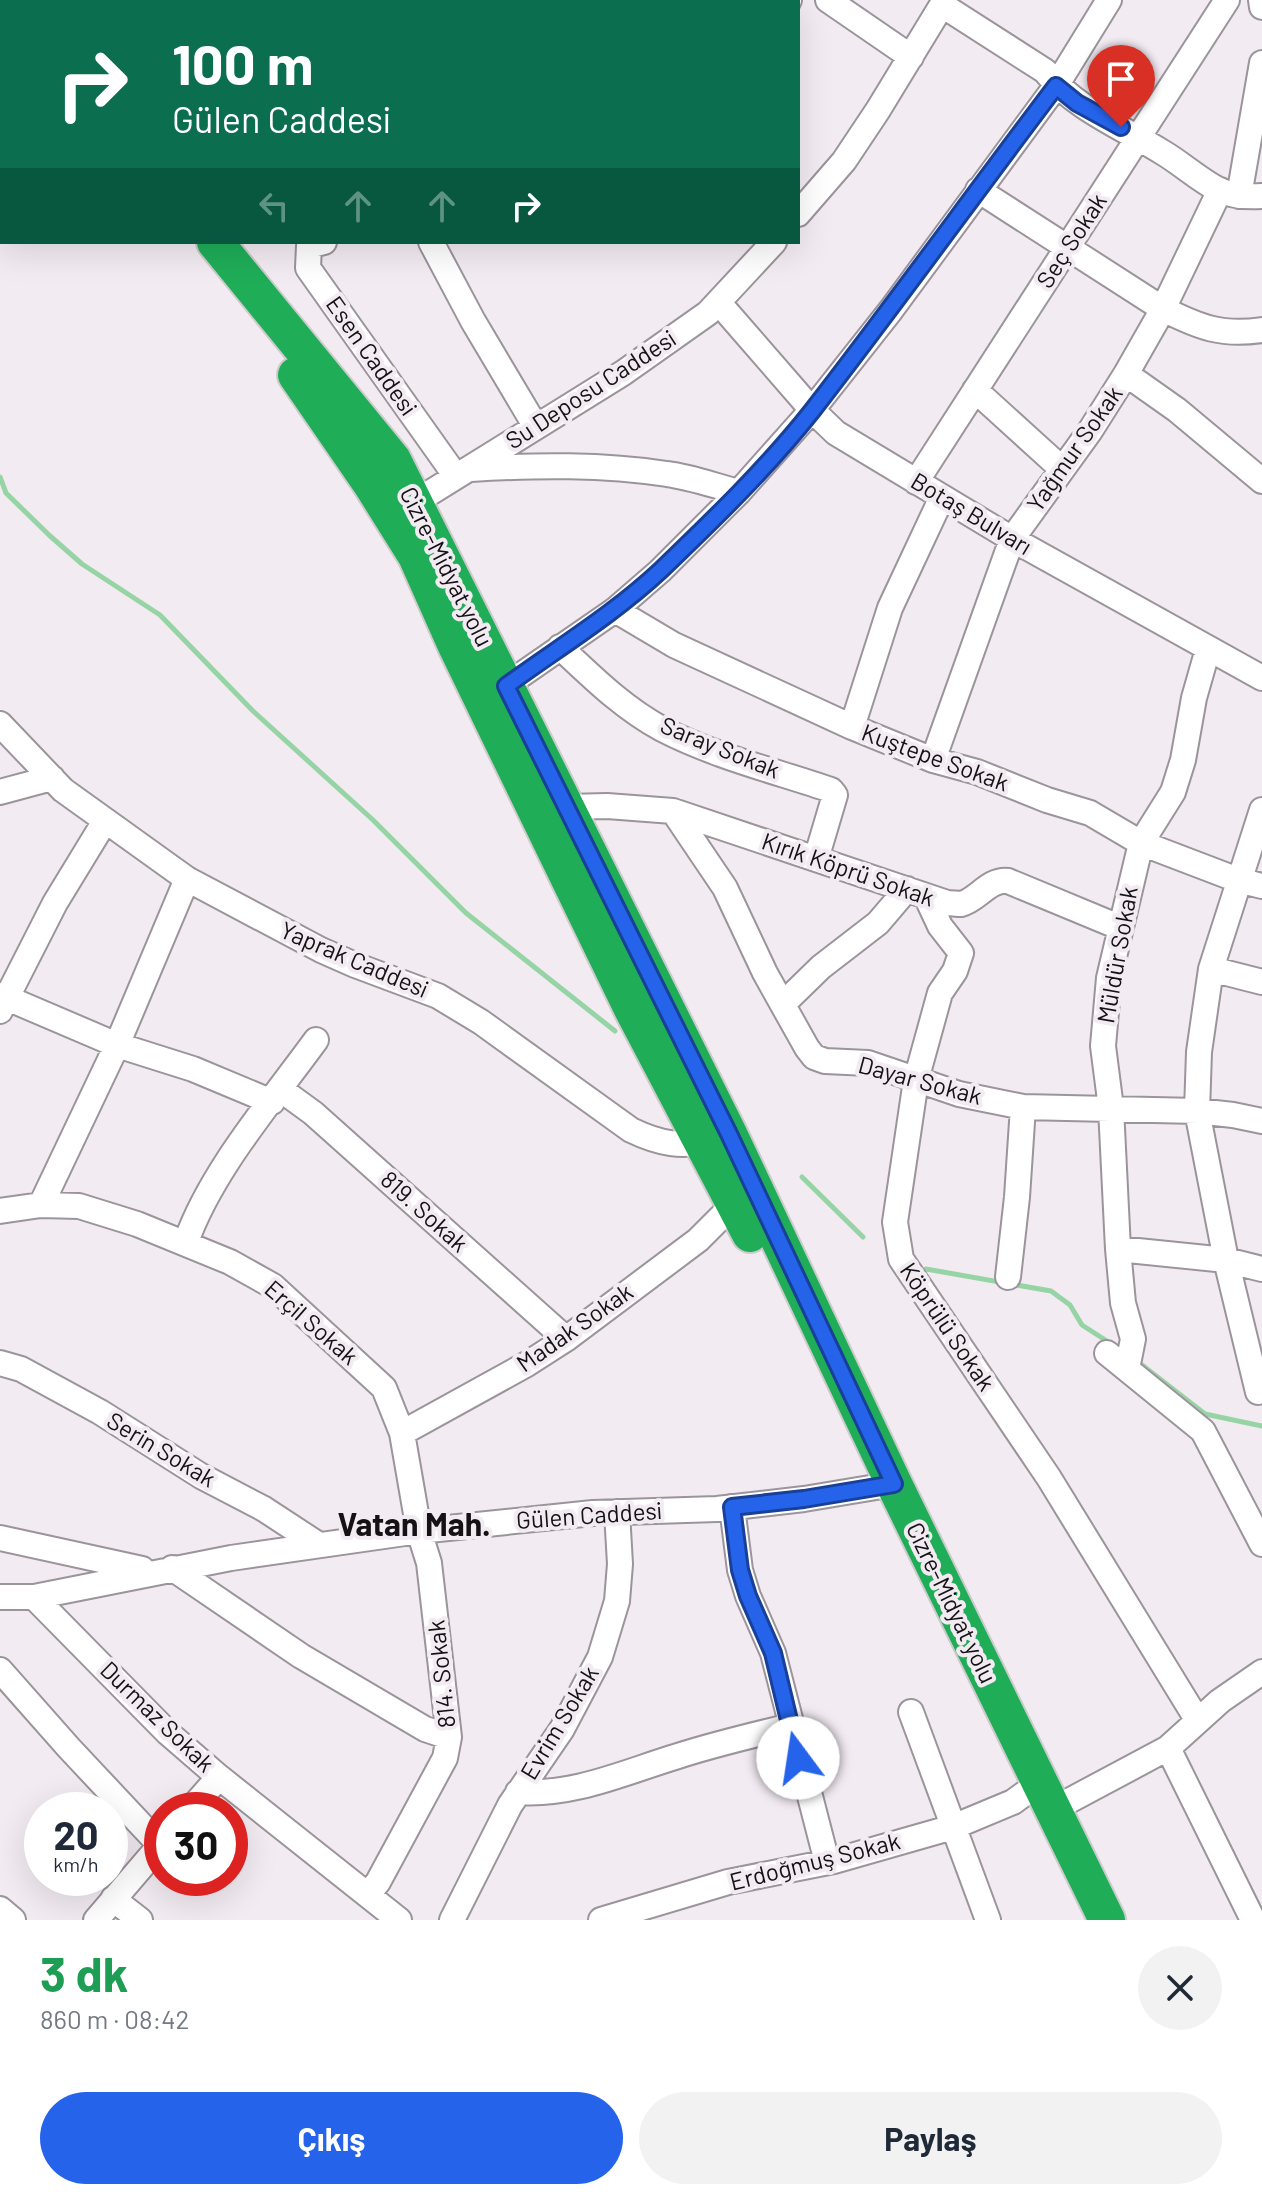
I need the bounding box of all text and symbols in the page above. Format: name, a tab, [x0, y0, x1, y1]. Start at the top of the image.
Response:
text: 100 m	[172, 29, 314, 96]
icon: right	[40, 32, 144, 136]
pin	[1087, 45, 1155, 127]
icon: arrive	[1099, 57, 1143, 101]
text: Gülen Caddesi	[172, 97, 391, 140]
icon: left	[252, 184, 296, 228]
icon: ahead	[336, 184, 380, 228]
icon: ahead	[420, 184, 464, 228]
icon: right	[504, 184, 548, 228]
street label: Seç Sokak	[1029, 187, 1112, 293]
street label: Esen Caddesi	[321, 290, 424, 420]
street label: Su Deposu Caddesi	[500, 323, 681, 454]
street label: Yağmur Sokak	[1020, 380, 1128, 517]
street label: Botaş Bulvarı	[906, 465, 1037, 560]
street label: Cizre-Midyat yolu	[395, 482, 500, 651]
street label: Saray Sokak	[657, 710, 784, 784]
street label: Kuştepe Sokak	[858, 717, 1013, 797]
street label: Kırık Köprü Sokak	[758, 825, 939, 912]
street label: Müldür Sokak	[1090, 884, 1143, 1025]
street label: Yaprak Caddesi	[276, 914, 433, 1003]
street label: Dayar Sokak	[855, 1049, 985, 1110]
street label: 819. Sokak	[375, 1164, 475, 1258]
street label: Köprülü Sokak	[895, 1256, 1002, 1396]
street label: Erçil Sokak	[259, 1273, 365, 1370]
street label: Madak Sokak	[511, 1276, 638, 1377]
street label: Serin Sokak	[102, 1405, 221, 1492]
street label: Gülen Caddesi	[515, 1495, 663, 1534]
district label: Vatan Mah.	[337, 1504, 491, 1542]
street label: Cizre-Midyat yolu	[901, 1517, 1004, 1687]
street label: 814. Sokak	[420, 1619, 461, 1729]
street label: Durmaz Sokak	[95, 1654, 221, 1777]
street label: Evrim Sokak	[513, 1660, 604, 1784]
position arrow	[756, 1716, 840, 1800]
speed limit sign: 30	[144, 1792, 248, 1896]
text: 20	[53, 1810, 99, 1858]
street label: Erdoğmuş Sokak	[726, 1825, 903, 1896]
text: km/h	[53, 1852, 99, 1876]
text: 3 dk	[40, 1944, 128, 2002]
button: close	[1138, 1946, 1222, 2030]
text: 860 m · 08:42	[40, 2003, 190, 2034]
button: Çıkış	[40, 2092, 623, 2184]
button: Paylaş	[639, 2092, 1222, 2184]

